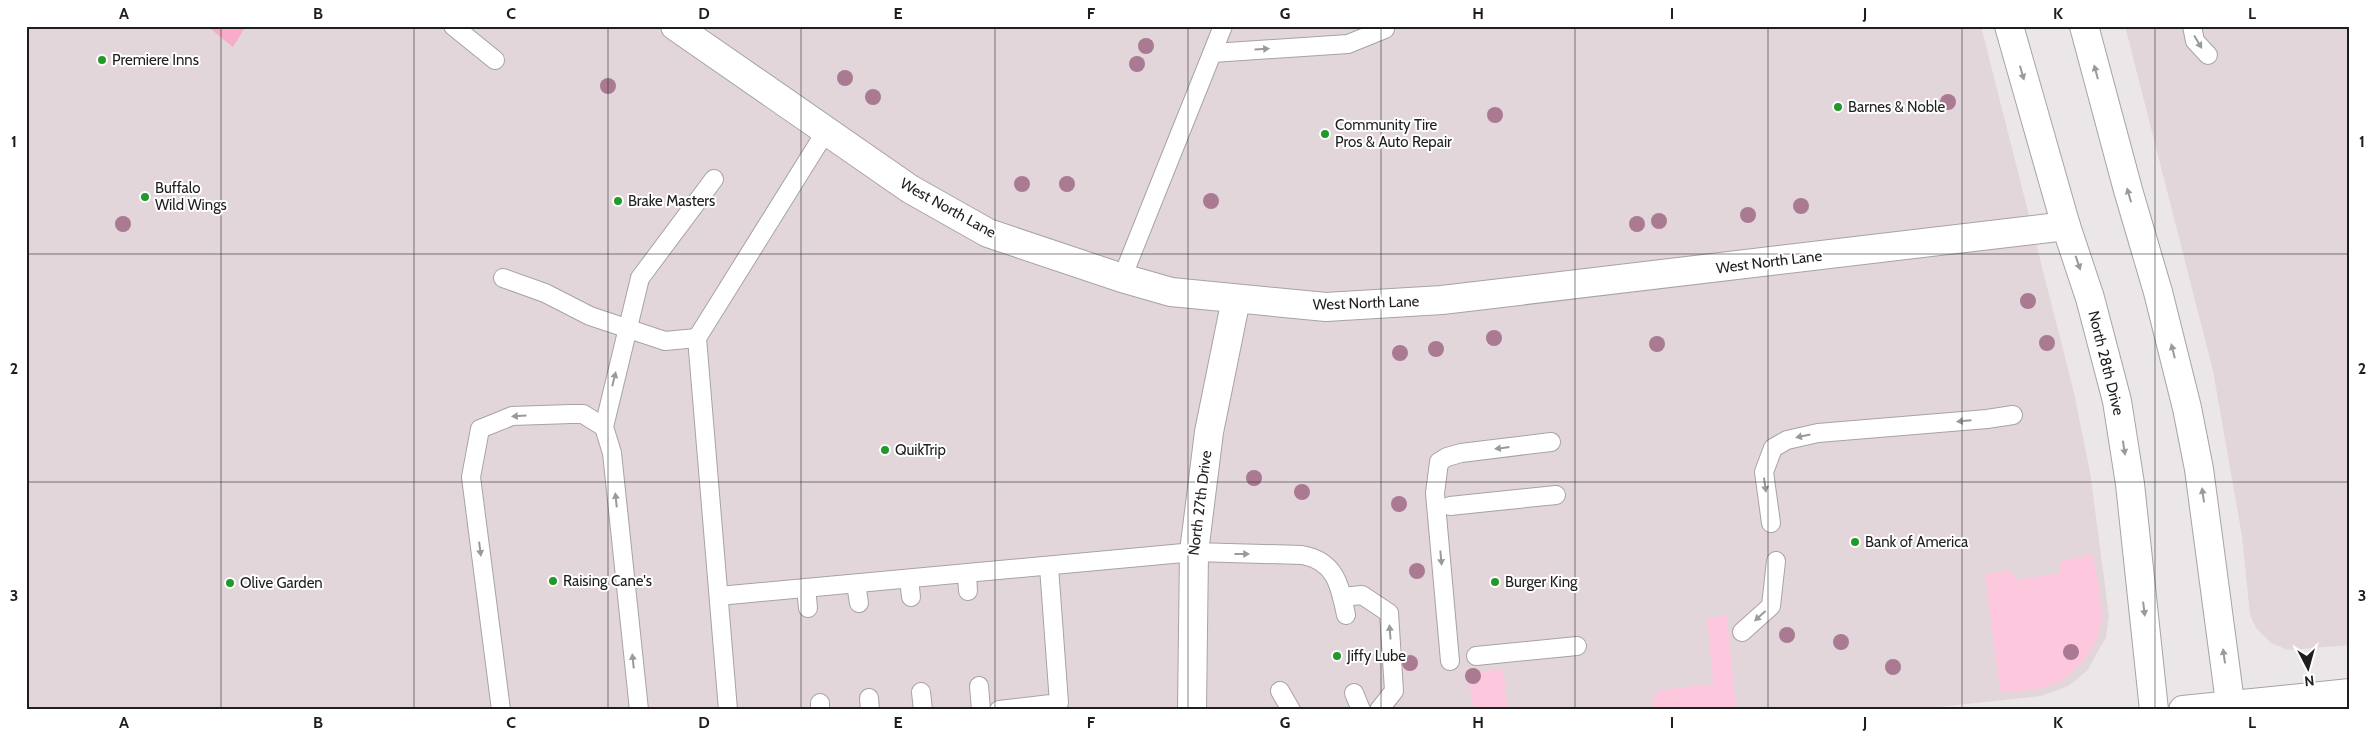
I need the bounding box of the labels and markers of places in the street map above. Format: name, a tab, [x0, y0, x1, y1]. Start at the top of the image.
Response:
place label: Premiere Inns	[112, 51, 199, 69]
marker: Premiere Inns	[96, 54, 108, 66]
place label: Barnes & Noble	[1848, 98, 1945, 116]
marker: Barnes & Noble	[1832, 101, 1844, 113]
place label: Community Tire Pros & Auto Repair	[1335, 116, 1452, 151]
marker: Community Tire Pros & Auto Repair	[1319, 128, 1331, 140]
place label: Buffalo Wild Wings	[155, 179, 227, 214]
marker: Buffalo Wild Wings	[139, 191, 151, 203]
place label: Brake Masters	[628, 192, 715, 210]
marker: Brake Masters	[612, 195, 624, 207]
place label: QuikTrip	[895, 441, 946, 459]
marker: QuikTrip	[879, 444, 891, 456]
place label: Bank of America	[1865, 533, 1969, 551]
marker: Bank of America	[1849, 536, 1861, 548]
place label: Raising Cane's	[563, 572, 652, 590]
place label: Burger King	[1505, 573, 1578, 591]
place label: Olive Garden	[240, 574, 323, 592]
marker: Raising Cane's	[547, 575, 559, 587]
marker: Burger King	[1489, 576, 1501, 588]
marker: Olive Garden	[224, 577, 236, 589]
place label: Jiffy Lube	[1346, 647, 1406, 665]
marker: Jiffy Lube	[1331, 650, 1343, 662]

